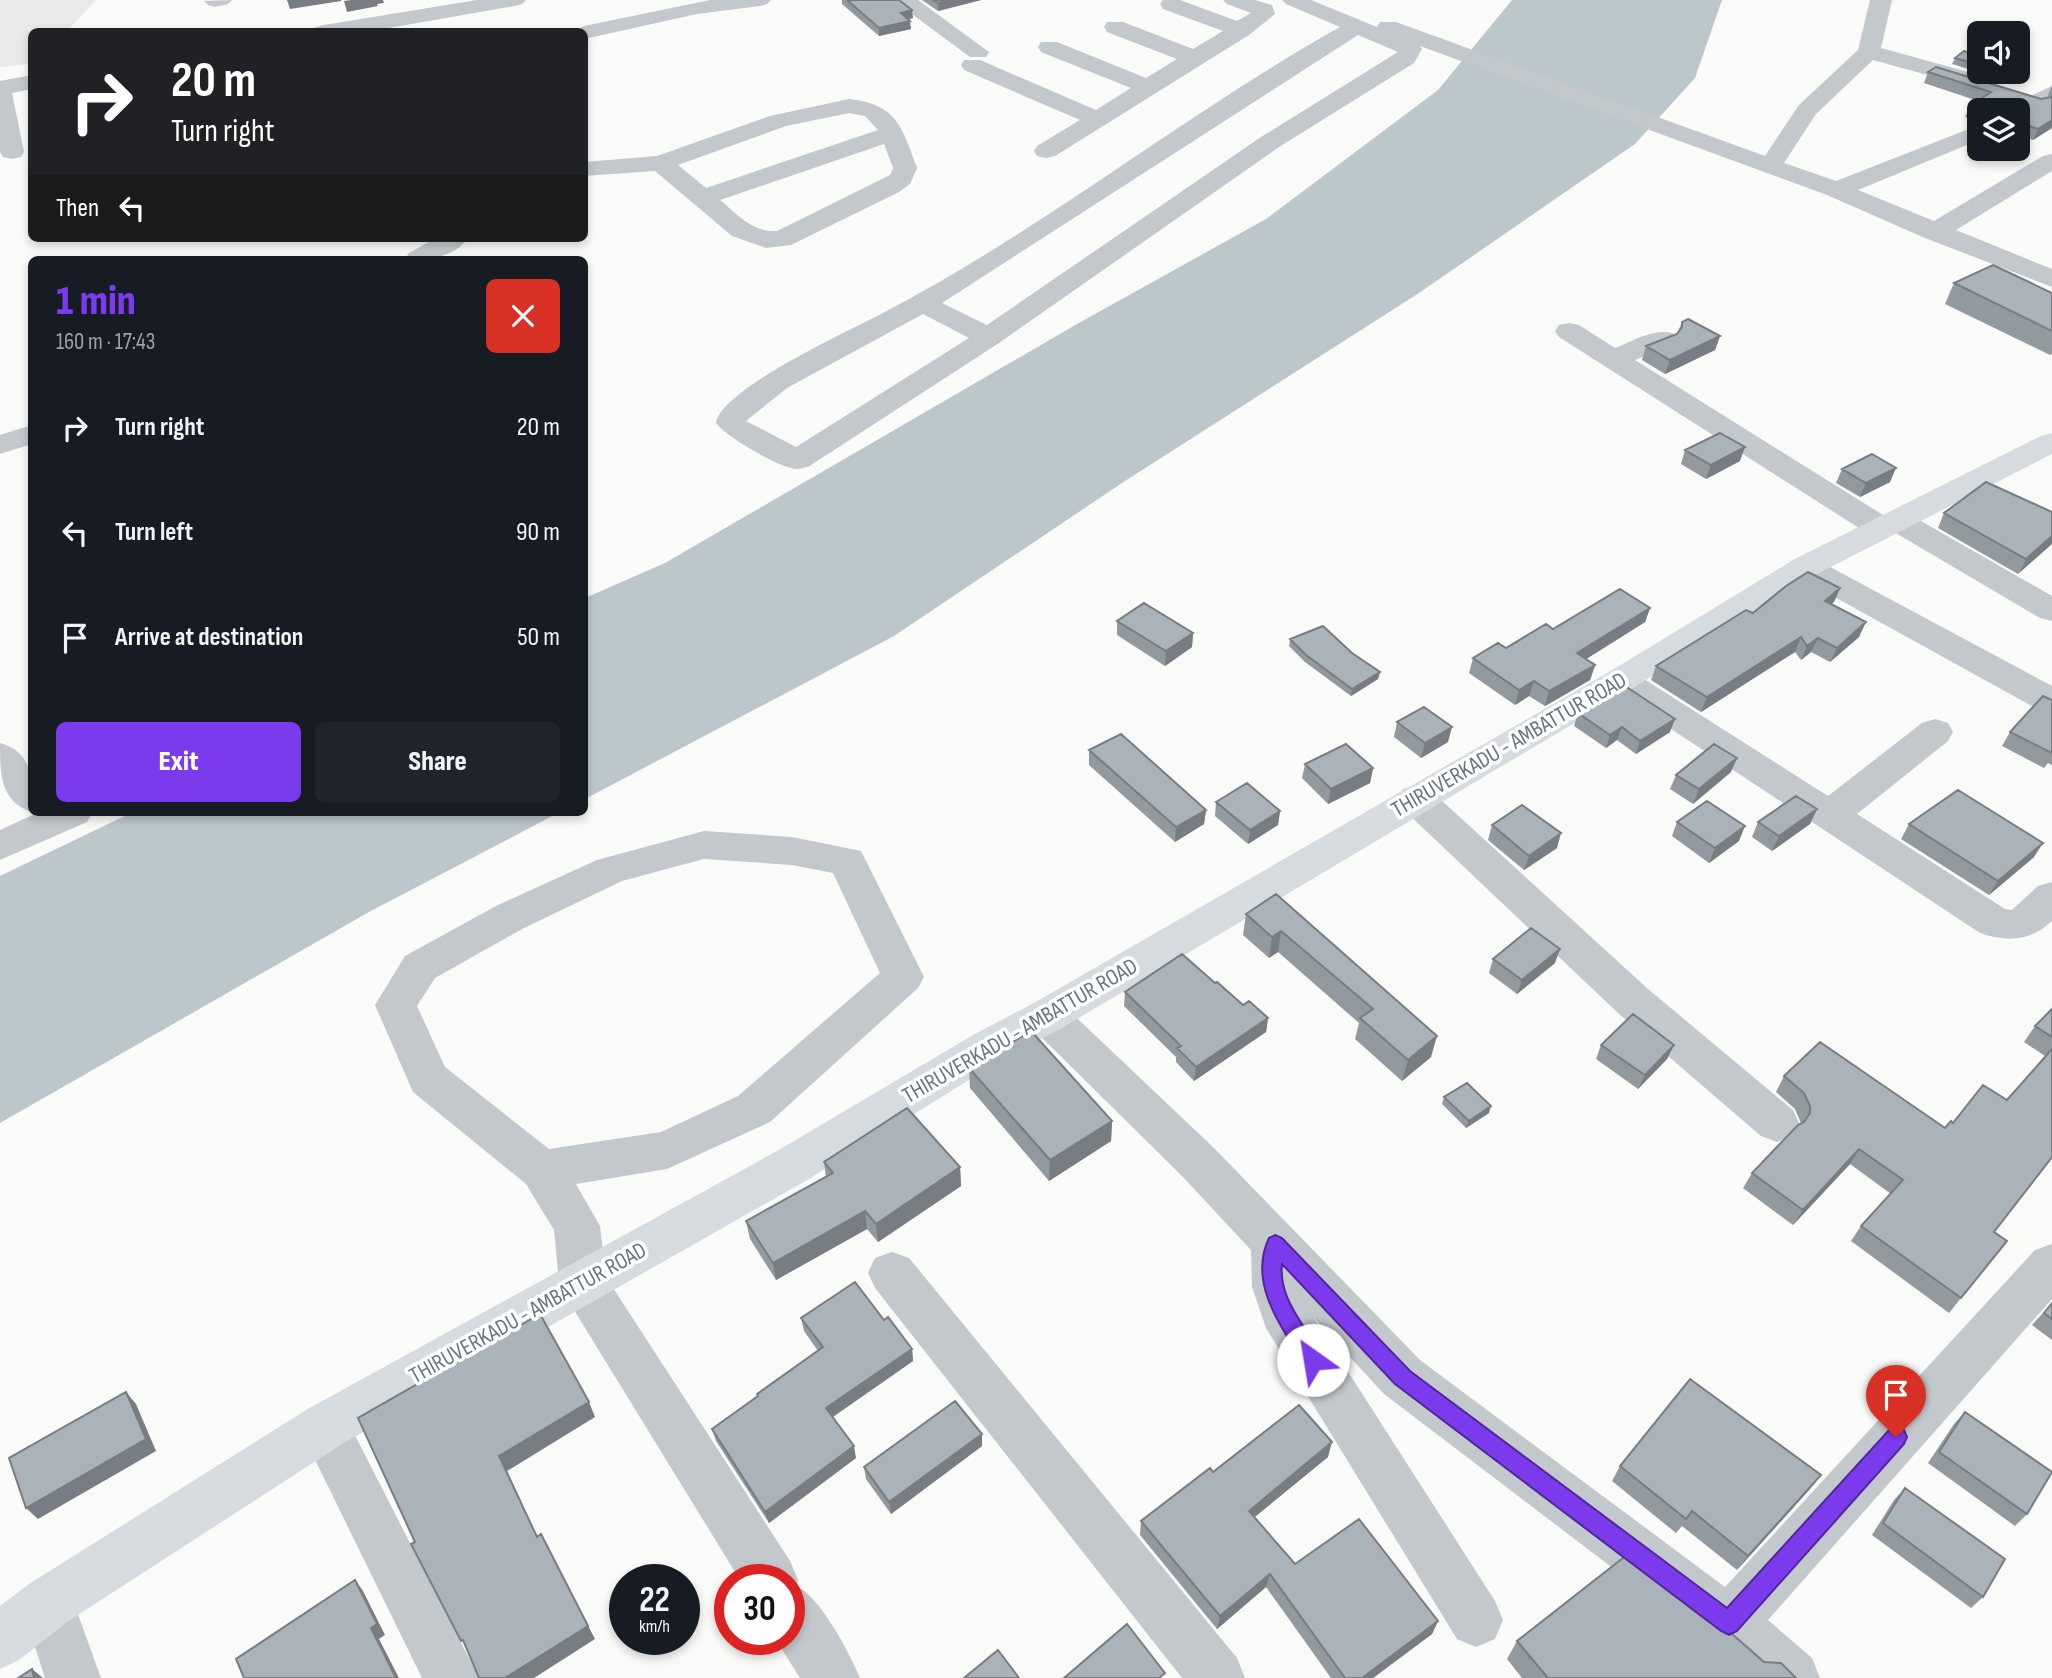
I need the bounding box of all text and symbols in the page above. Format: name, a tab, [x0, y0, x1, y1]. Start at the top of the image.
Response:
map controls	[1967, 21, 2030, 161]
button: sound	[1967, 21, 2030, 84]
text: 20 m	[171, 52, 256, 111]
icon: right	[56, 56, 147, 147]
button: layers	[1967, 98, 2030, 161]
text: Turn right	[171, 112, 275, 151]
icon: left	[113, 189, 151, 227]
text: Then	[56, 193, 99, 224]
text: 1 min	[56, 276, 136, 327]
button: close	[486, 279, 560, 353]
text: 160 m · 17:43	[56, 328, 155, 356]
icon: right	[56, 409, 94, 447]
text: Turn right	[115, 412, 204, 443]
text: 20 m	[517, 412, 560, 443]
icon: left	[56, 514, 94, 552]
text: Turn left	[115, 517, 193, 548]
text: 90 m	[516, 517, 560, 548]
icon: arrive	[56, 619, 94, 657]
text: Arrive at destination	[115, 622, 303, 653]
text: 50 m	[517, 622, 560, 653]
street label: THIRUVERKADU - AMBATTUR ROAD	[1387, 666, 1631, 824]
button: Exit	[56, 722, 301, 802]
button: Share	[315, 722, 560, 802]
street label: THIRUVERKADU - AMBATTUR ROAD	[898, 952, 1142, 1110]
street label: THIRUVERKADU - AMBATTUR ROAD	[405, 1236, 651, 1390]
position arrow	[1276, 1323, 1350, 1397]
pin	[1866, 1365, 1926, 1437]
icon: arrive	[1877, 1376, 1915, 1414]
speed limit sign: 30	[714, 1564, 805, 1655]
text: 22	[639, 1579, 670, 1622]
text: km/h	[639, 1616, 670, 1637]

